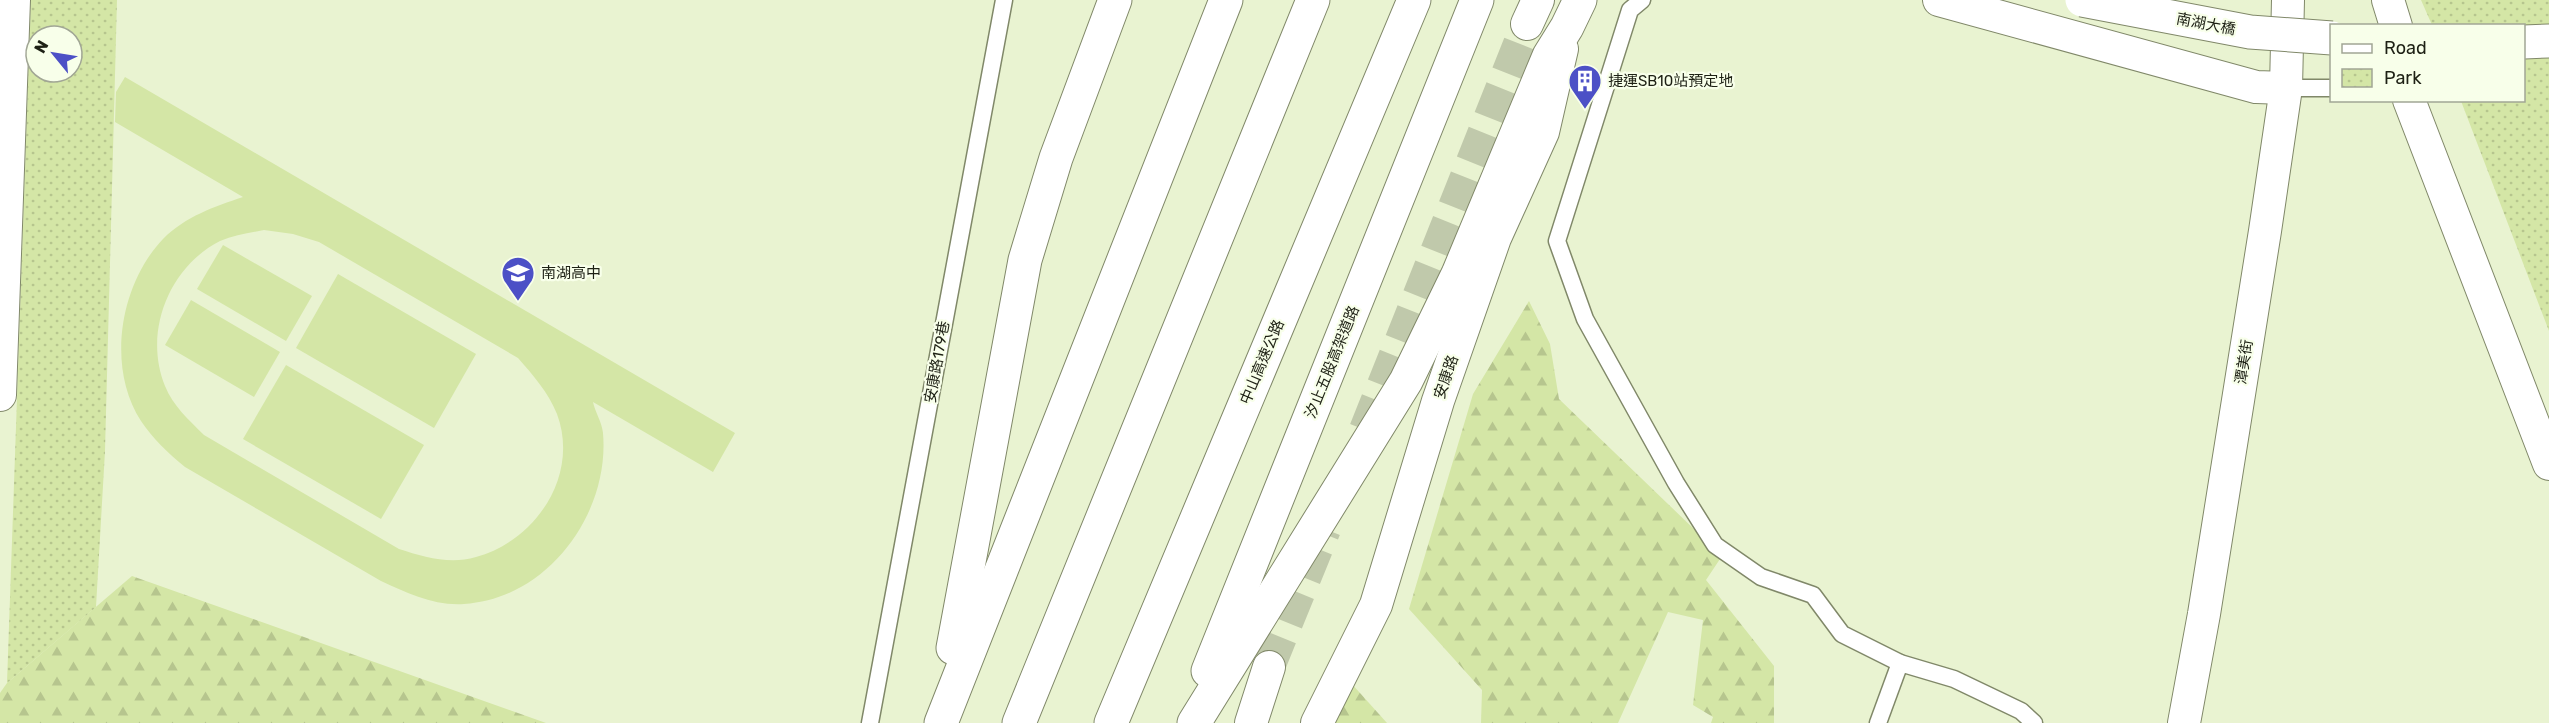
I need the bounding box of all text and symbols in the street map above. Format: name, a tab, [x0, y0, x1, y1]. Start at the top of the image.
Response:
street label: 南湖大橋	[2175, 9, 2237, 39]
north arrow	[24, 24, 84, 84]
legend	[2330, 24, 2525, 102]
text: N	[30, 37, 53, 56]
text: Road	[2384, 37, 2427, 59]
building icon: 捷運SB10站預定地	[1567, 63, 1603, 110]
text: Park	[2384, 67, 2422, 89]
place label: 捷運SB10站預定地	[1608, 72, 1733, 90]
school or university icon: 南湖高中	[500, 255, 536, 302]
place label: 南湖高中	[541, 264, 601, 282]
street label: 汐止五股高架道路	[1301, 303, 1363, 421]
street label: 中山高速公路	[1236, 317, 1288, 407]
street label: 安康路179巷	[921, 320, 953, 404]
street label: 潭美街	[2232, 338, 2256, 386]
street label: 安康路	[1430, 353, 1462, 401]

